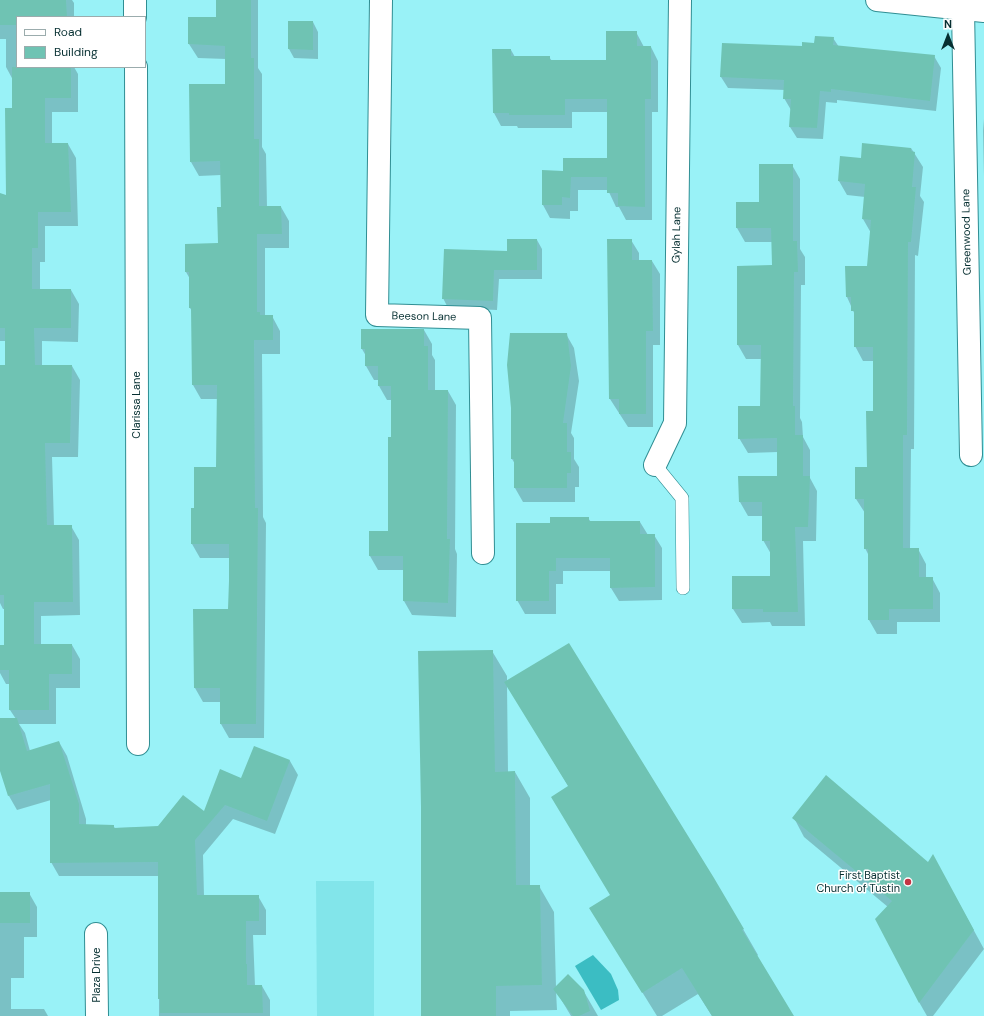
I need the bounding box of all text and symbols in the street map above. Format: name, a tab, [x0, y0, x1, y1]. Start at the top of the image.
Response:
legend	[16, 16, 146, 68]
north arrow	[928, 16, 968, 56]
text: N	[944, 17, 952, 31]
text: Road	[54, 24, 82, 40]
text: Building	[54, 44, 98, 60]
street label: Greenwood Lane	[960, 189, 974, 275]
street label: Gylah Lane	[670, 207, 684, 263]
street label: Beeson Lane	[392, 310, 456, 324]
street label: Clarissa Lane	[130, 371, 144, 439]
place label: First Baptist Church of Tustin	[816, 869, 900, 895]
marker: First Baptist Church of Tustin	[903, 877, 913, 887]
street label: Plaza Drive	[90, 948, 104, 1002]

